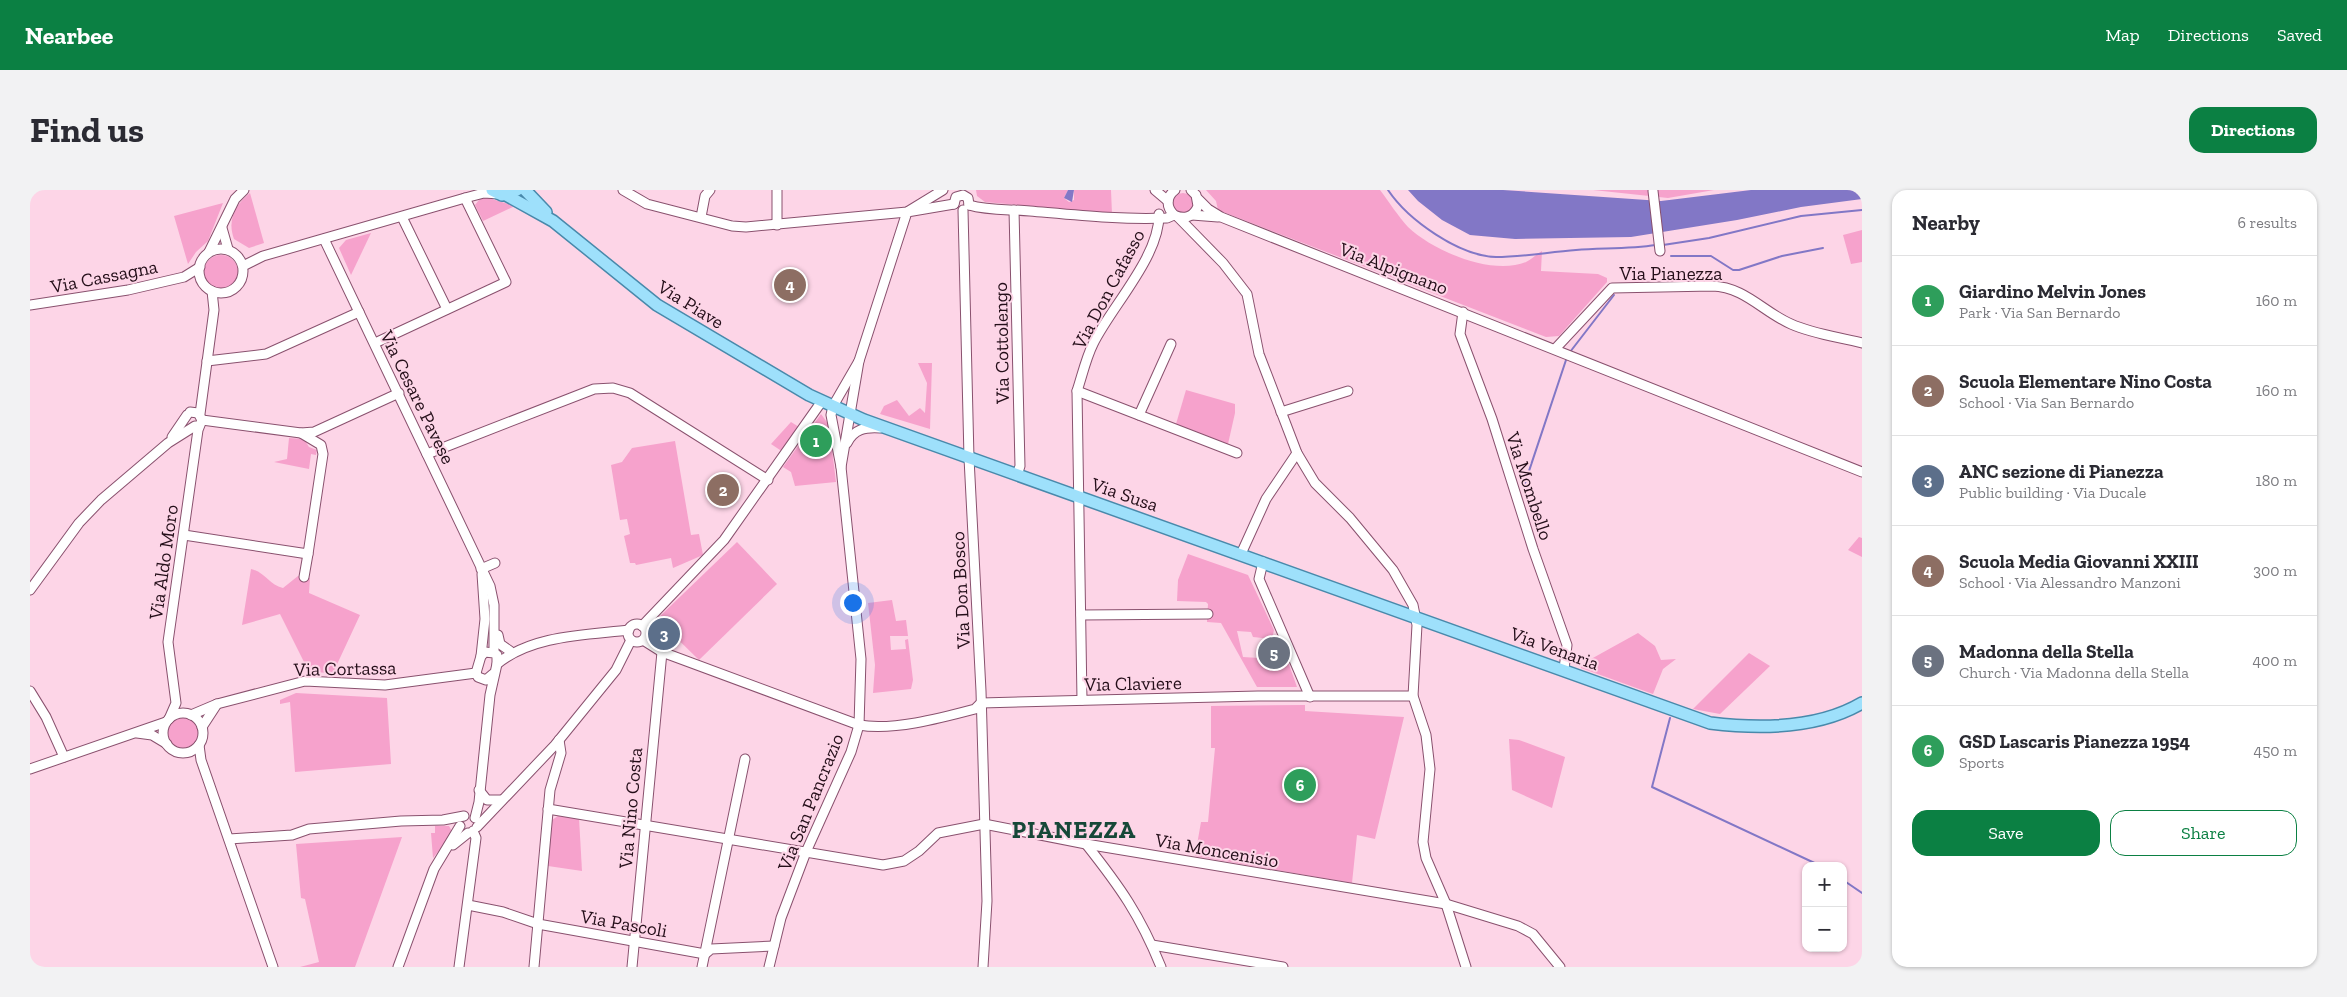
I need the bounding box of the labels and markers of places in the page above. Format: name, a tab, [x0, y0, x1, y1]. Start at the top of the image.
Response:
pin: 4	[774, 266, 806, 304]
pin: 1	[800, 422, 832, 460]
pin: 2	[707, 471, 739, 509]
pin: 3	[648, 615, 680, 653]
pin: 5	[1258, 634, 1290, 672]
pin: 6	[1284, 766, 1316, 804]

